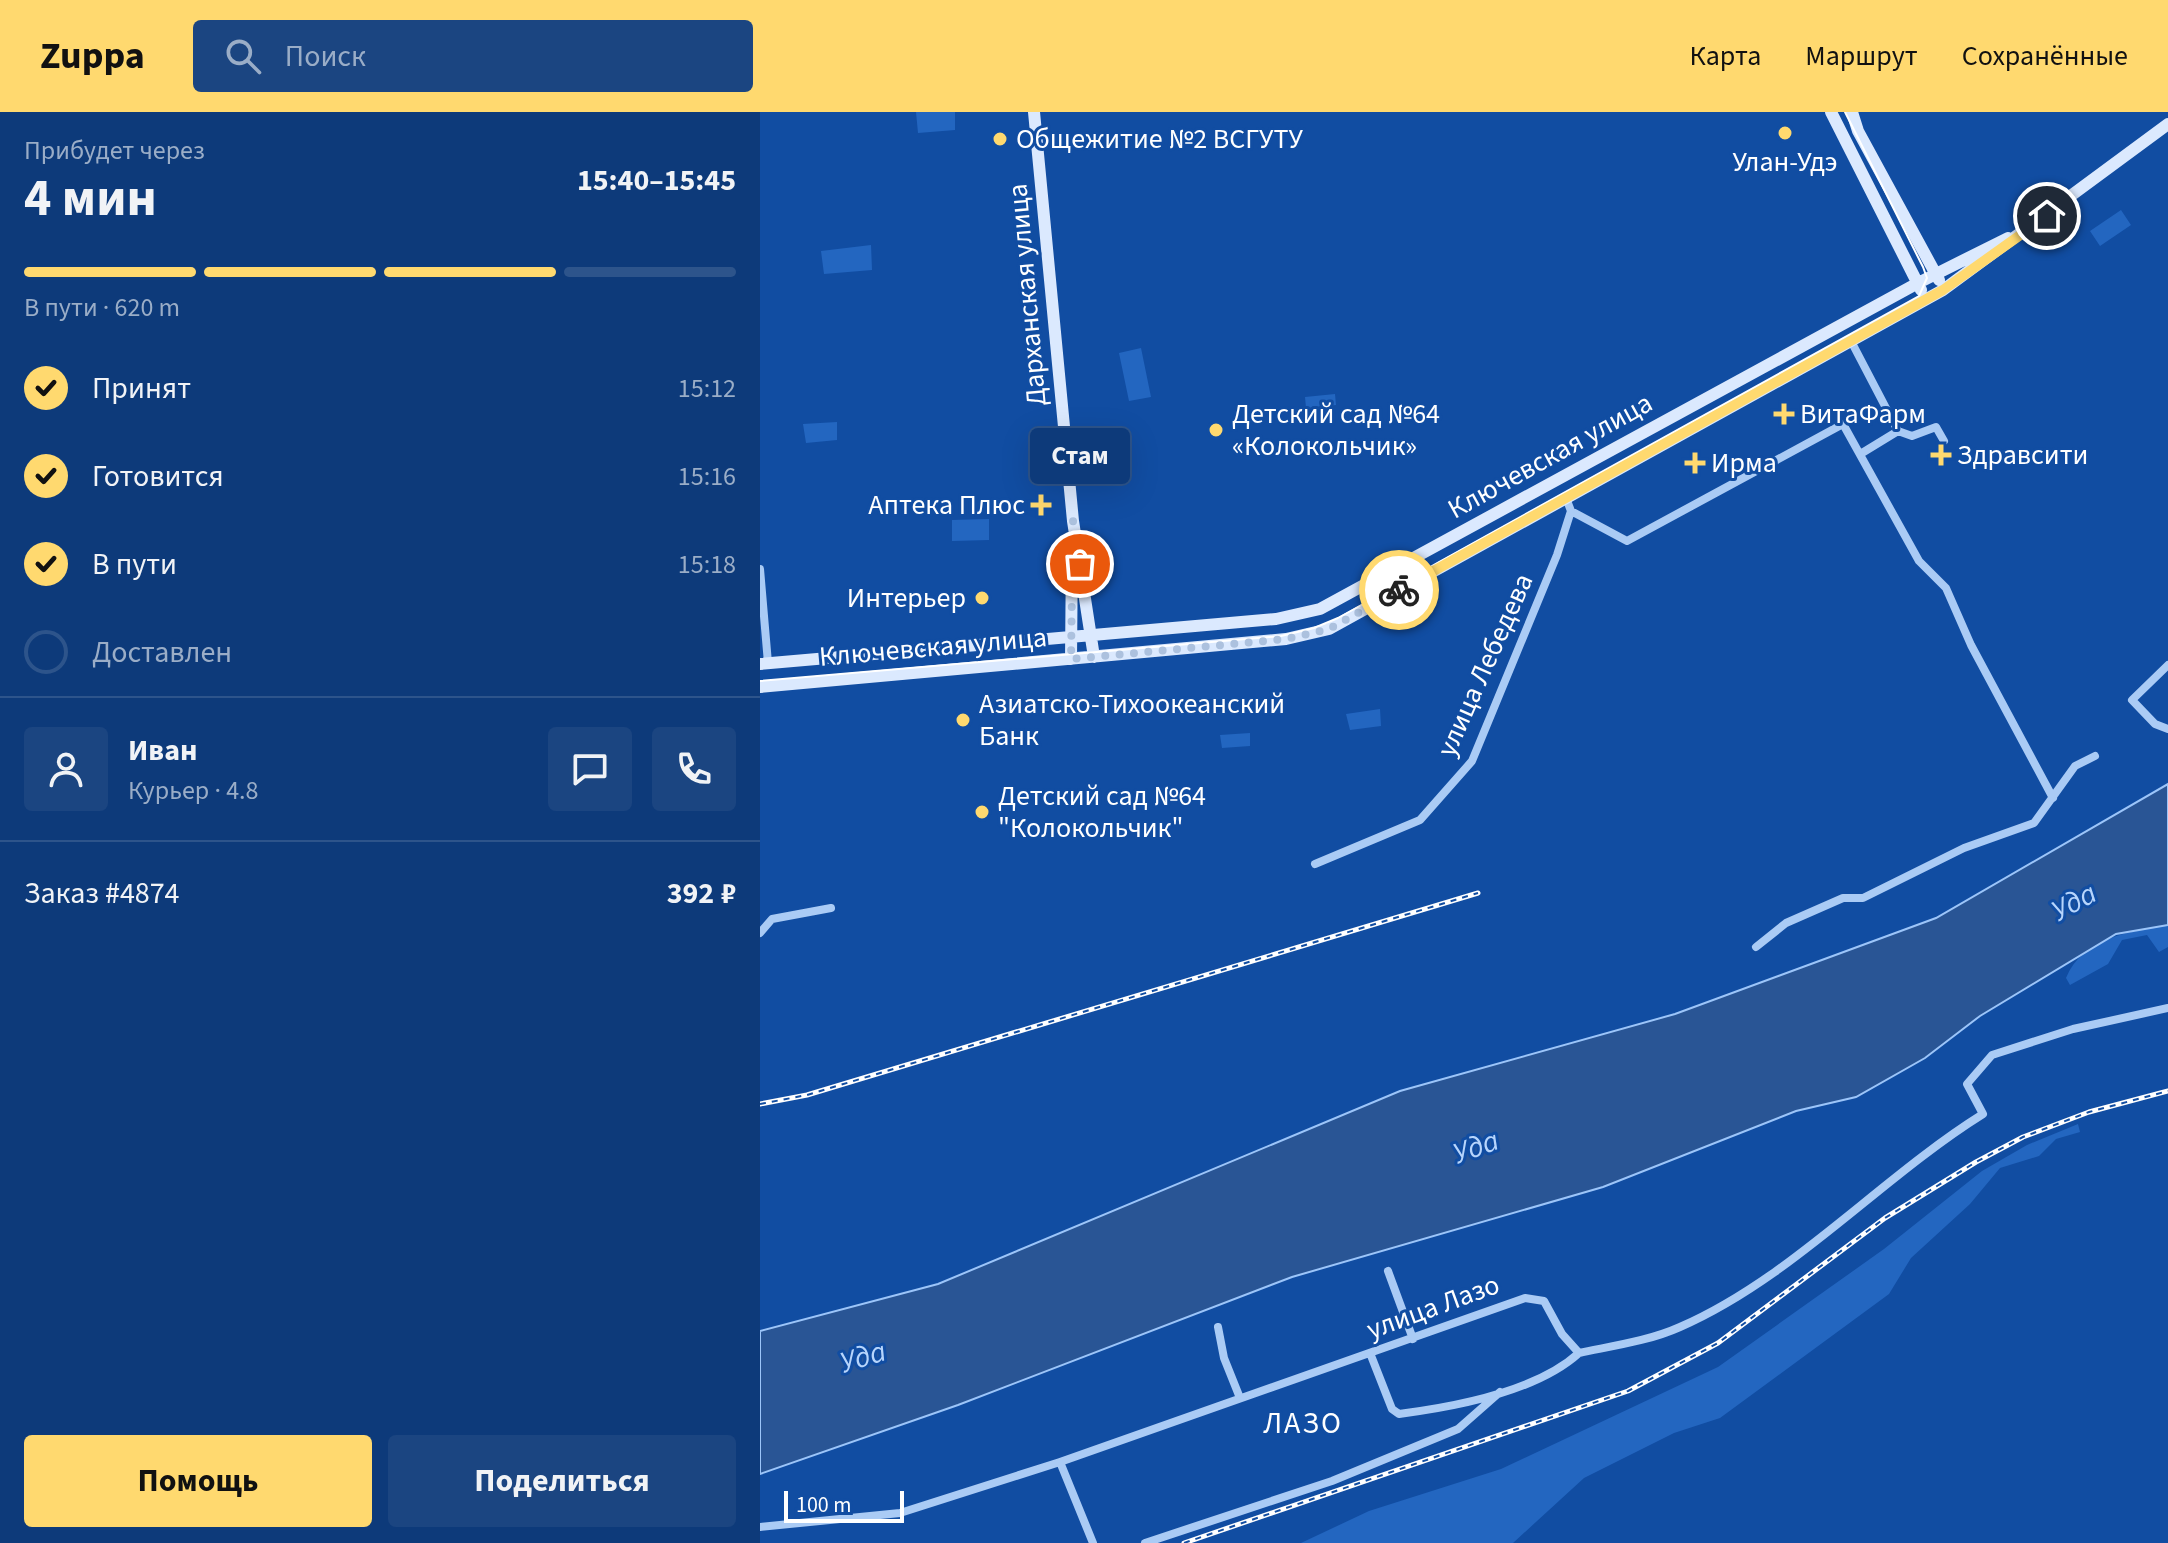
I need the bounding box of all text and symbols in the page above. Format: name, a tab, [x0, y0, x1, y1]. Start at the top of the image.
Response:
search box	[193, 20, 753, 92]
text: Zuppa	[40, 29, 145, 83]
icon: search	[221, 34, 265, 78]
text: Поиск	[285, 35, 366, 78]
text: Карта	[1690, 36, 1761, 76]
text: Маршрут	[1805, 36, 1918, 76]
text: Сохранённые	[1962, 36, 2128, 76]
place label: Общежитие №2 ВСГУТУ	[1016, 119, 1304, 159]
marker: Улан-Удэ	[1776, 124, 1794, 142]
marker: Общежитие №2 ВСГУТУ	[991, 130, 1009, 148]
text: Прибудет через	[24, 132, 205, 169]
place label: Улан-Удэ	[1732, 142, 1838, 182]
text: 15:40–15:45	[577, 159, 736, 202]
text: 4 мин	[24, 162, 157, 236]
street label: Дарханская улица	[997, 182, 1057, 408]
pin	[2013, 182, 2081, 250]
icon: home	[2025, 194, 2069, 238]
text: В пути · 620 m	[24, 289, 180, 326]
icon: check	[24, 366, 68, 410]
text: Принят	[92, 367, 191, 410]
text: 15:12	[678, 370, 736, 407]
street label: Ключевская улица	[1440, 383, 1660, 529]
place label: Детский сад №64 «Колокольчик»	[1232, 394, 1440, 466]
place label: ВитаФарм	[1800, 394, 1926, 434]
marker: ВитаФарм	[1775, 405, 1793, 423]
marker: Детский сад №64 «Колокольчик»	[1207, 421, 1225, 439]
callout: Стам	[1030, 428, 1130, 484]
place label: Здравсити	[1957, 435, 2088, 475]
text: Стам	[1051, 437, 1109, 474]
place label: Ирма	[1711, 443, 1777, 483]
marker: Здравсити	[1932, 446, 1950, 464]
icon: check	[24, 454, 68, 498]
marker: Ирма	[1686, 454, 1704, 472]
text: Готовится	[92, 455, 224, 498]
text: 15:16	[678, 458, 736, 495]
place label: Аптека Плюс	[868, 485, 1025, 525]
marker: Аптека Плюс	[1032, 496, 1050, 514]
pin	[1046, 530, 1114, 598]
icon: check	[24, 542, 68, 586]
icon: bag	[1058, 542, 1102, 586]
text: В пути	[92, 543, 177, 586]
text: 15:18	[678, 546, 736, 583]
courier	[1359, 550, 1439, 630]
street label: улица Лебедева	[1427, 567, 1543, 763]
icon: bike	[1377, 568, 1421, 612]
place label: Интерьер	[847, 578, 966, 618]
marker: Интерьер	[973, 589, 991, 607]
street label: Ключевская улица	[817, 617, 1049, 677]
text: Доставлен	[92, 631, 232, 674]
place label: Азиатско-Тихоокеанский Банк	[979, 684, 1285, 756]
marker: Азиатско-Тихоокеанский Банк	[954, 711, 972, 729]
button: person	[24, 727, 108, 811]
button: chat	[548, 727, 632, 811]
button: phone	[652, 727, 736, 811]
text: Иван	[128, 729, 197, 772]
text: Курьер · 4.8	[128, 772, 258, 809]
place label: Детский сад №64 "Колокольчик"	[998, 776, 1206, 848]
marker: Детский сад №64 "Колокольчик"	[973, 803, 991, 821]
text: Заказ #4874	[24, 872, 180, 915]
text: 392 ₽	[667, 872, 736, 915]
water label: Уда	[2043, 872, 2105, 932]
water label: Уда	[1447, 1119, 1505, 1175]
street label: улица Лазо	[1361, 1264, 1505, 1350]
water label: Уда	[835, 1330, 891, 1384]
district label: ЛАЗО	[1263, 1402, 1343, 1445]
button: Помощь	[24, 1435, 372, 1527]
button: Поделиться	[388, 1435, 736, 1527]
scale bar	[784, 1487, 904, 1523]
text: 100 m	[796, 1489, 851, 1521]

